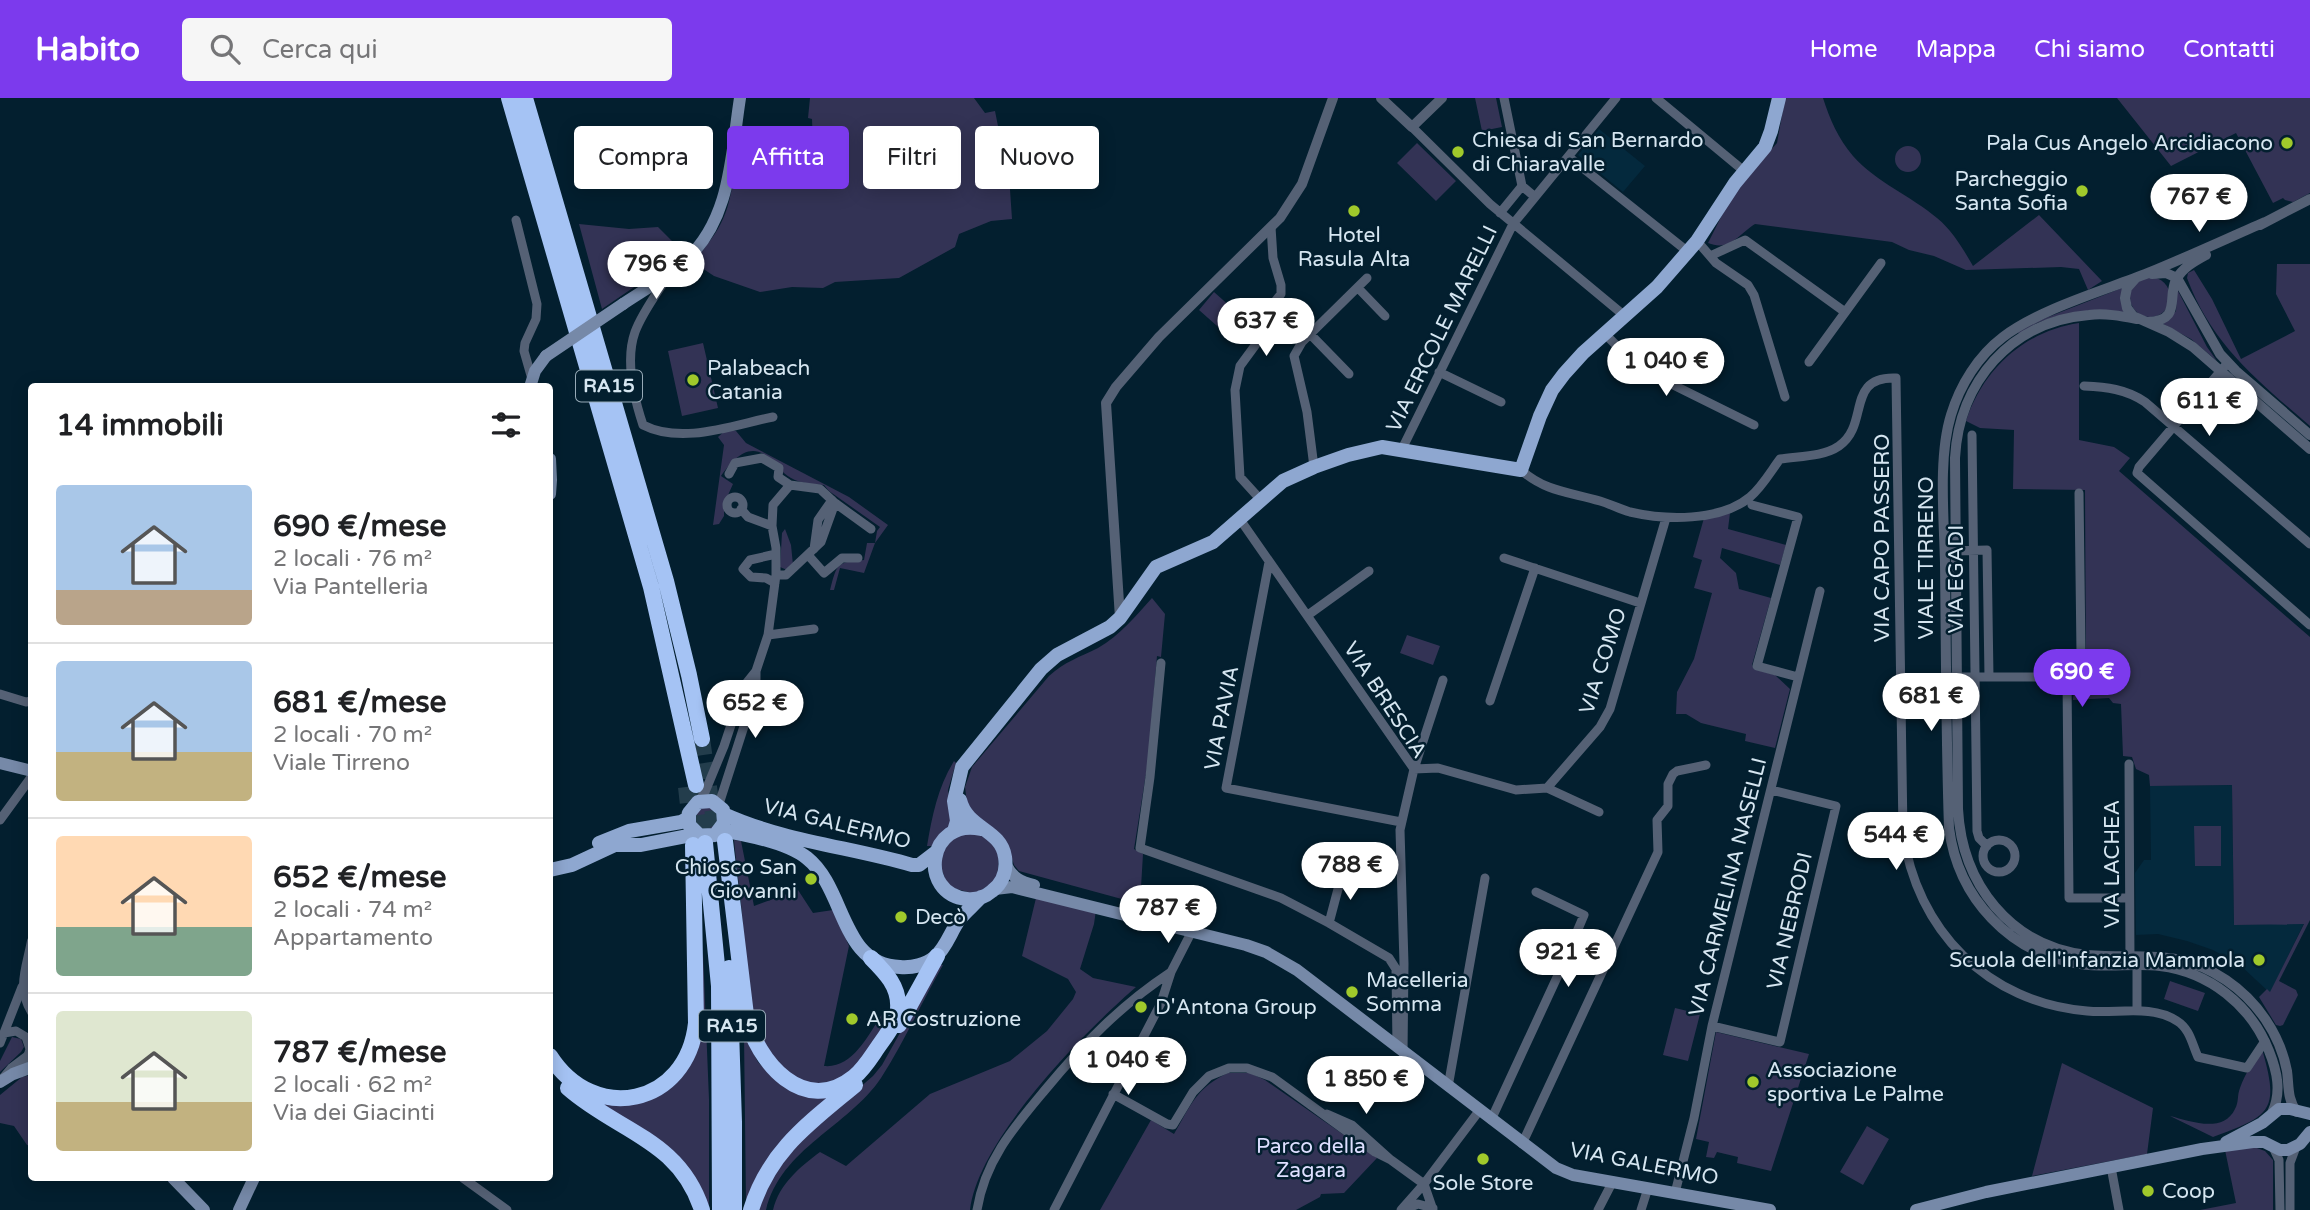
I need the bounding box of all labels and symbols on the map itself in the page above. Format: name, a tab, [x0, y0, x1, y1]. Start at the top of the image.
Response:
place label: Chiesa di San Bernardo di Chiaravalle	[1472, 128, 1703, 177]
place label: Pala Cus Angelo Arcidiacono	[1986, 131, 2273, 156]
marker: Pala Cus Angelo Arcidiacono	[2279, 135, 2295, 151]
marker: Chiesa di San Bernardo di Chiaravalle	[1450, 144, 1466, 160]
place label: Parcheggio Santa Sofia	[1955, 167, 2068, 216]
pin: 767 €	[2150, 174, 2248, 234]
marker: Parcheggio Santa Sofia	[2074, 183, 2090, 199]
marker: Hotel Rasula Alta	[1346, 203, 1362, 219]
street label: VIA ERCOLE MARELLI	[1381, 222, 1503, 436]
place label: Hotel Rasula Alta	[1298, 223, 1410, 272]
pin: 796 €	[607, 242, 705, 301]
pin: 637 €	[1217, 299, 1315, 358]
pin: 1 040 €	[1601, 338, 1731, 398]
place label: Palabeach Catania	[707, 356, 810, 405]
road number: RA15	[576, 370, 642, 402]
marker: Palabeach Catania	[685, 372, 701, 388]
pin: 611 €	[2160, 378, 2258, 438]
street label: VIA CAPO PASSERO	[1870, 434, 1895, 642]
street label: VIALE TIRRENO	[1914, 476, 1939, 640]
street label: VIA EGADI	[1944, 525, 1969, 633]
street label: VIA COMO	[1574, 605, 1632, 717]
street label: VIA BRESCIA	[1338, 637, 1432, 763]
pin: 690 €	[2033, 650, 2131, 709]
street label: VIA PAVIA	[1200, 664, 1244, 772]
pin: 681 €	[1882, 674, 1980, 733]
pin: 652 €	[706, 680, 804, 740]
street label: VIA CARMELINA NASELLI	[1684, 755, 1772, 1019]
street label: VIA GALERMO	[761, 794, 913, 854]
street label: VIA LACHEA	[2100, 800, 2125, 928]
pin: 544 €	[1847, 812, 1945, 872]
pin: 788 €	[1301, 842, 1399, 902]
street label: VIA NEBRODI	[1762, 850, 1818, 992]
place label: Chiosco San Giovanni	[675, 855, 797, 904]
marker: Chiosco San Giovanni	[803, 871, 819, 887]
pin: 787 €	[1119, 886, 1217, 945]
place label: Decò	[915, 905, 966, 930]
marker: Decò	[893, 909, 909, 925]
pin: 921 €	[1519, 930, 1617, 989]
place label: Scuola dell'infanzia Mammola	[1949, 948, 2245, 973]
marker: Scuola dell'infanzia Mammola	[2251, 952, 2267, 968]
place label: Macelleria Somma	[1366, 968, 1469, 1017]
marker: Macelleria Somma	[1344, 984, 1360, 1000]
place label: D'Antona Group	[1155, 995, 1317, 1020]
marker: D'Antona Group	[1133, 999, 1149, 1015]
place label: AR Costruzione	[866, 1007, 1021, 1032]
road number: RA15	[699, 1010, 765, 1042]
marker: AR Costruzione	[844, 1011, 860, 1027]
pin: 1 040 €	[1063, 1038, 1193, 1097]
pin: 1 850 €	[1301, 1056, 1431, 1116]
place label: Associazione sportiva Le Palme	[1767, 1058, 1944, 1107]
marker: Associazione sportiva Le Palme	[1745, 1074, 1761, 1090]
park label: Parco della Zagara	[1256, 1134, 1366, 1183]
street label: VIA GALERMO	[1567, 1137, 1721, 1191]
marker: Sole Store	[1475, 1151, 1491, 1167]
place label: Sole Store	[1432, 1171, 1534, 1196]
place label: Coop	[2162, 1179, 2215, 1204]
marker: Coop	[2140, 1183, 2156, 1199]

